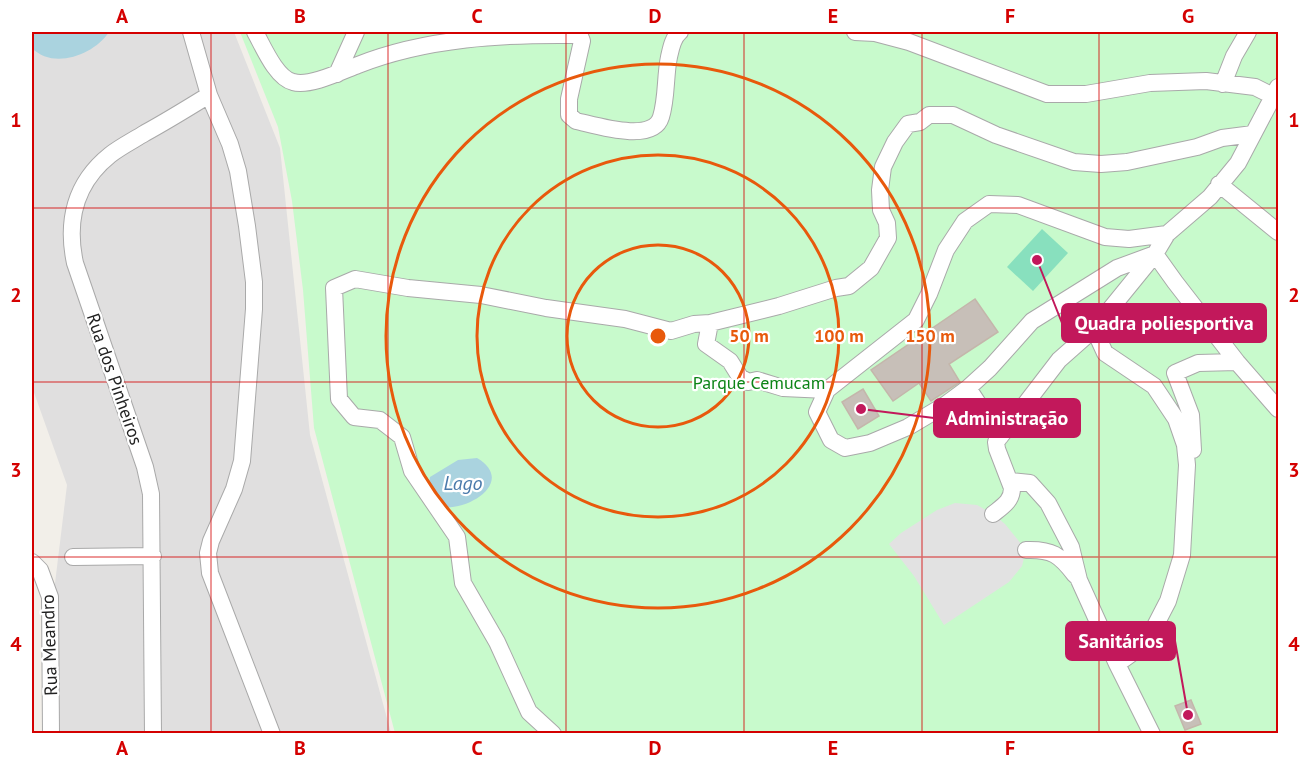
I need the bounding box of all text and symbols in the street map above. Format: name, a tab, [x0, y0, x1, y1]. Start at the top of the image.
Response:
text: A	[116, 3, 129, 29]
text: B	[294, 3, 306, 29]
text: C	[471, 3, 483, 29]
text: D	[649, 3, 662, 29]
text: E	[828, 3, 838, 29]
text: F	[1005, 3, 1015, 29]
text: G	[1182, 3, 1194, 29]
text: 1	[10, 107, 22, 133]
text: 1	[1288, 107, 1300, 133]
text: 2	[10, 282, 22, 308]
text: 2	[1288, 282, 1300, 308]
callout: Quadra poliesportiva	[1062, 304, 1266, 342]
street label: Rua dos Pinheiros	[82, 310, 148, 448]
text: Quadra poliesportiva	[1074, 310, 1254, 336]
text: 50 m	[729, 324, 769, 347]
text: 100 m	[814, 324, 864, 347]
text: 150 m	[905, 324, 955, 347]
centre of rings	[648, 326, 668, 346]
park label: Parque Cemucam	[693, 371, 825, 394]
callout: Administração	[934, 399, 1080, 437]
text: Administração	[946, 405, 1068, 431]
text: 3	[10, 457, 22, 483]
text: 3	[1288, 457, 1300, 483]
water label: Lago	[444, 470, 483, 496]
street label: Rua Meandro	[36, 594, 62, 696]
callout: Sanitários	[1066, 622, 1175, 660]
text: Sanitários	[1078, 628, 1164, 654]
text: 4	[10, 631, 22, 657]
text: 4	[1288, 631, 1300, 657]
text: A	[116, 735, 129, 761]
text: B	[294, 735, 306, 761]
text: C	[471, 735, 483, 761]
text: D	[649, 735, 662, 761]
text: E	[828, 735, 838, 761]
text: F	[1005, 735, 1015, 761]
text: G	[1182, 735, 1194, 761]

